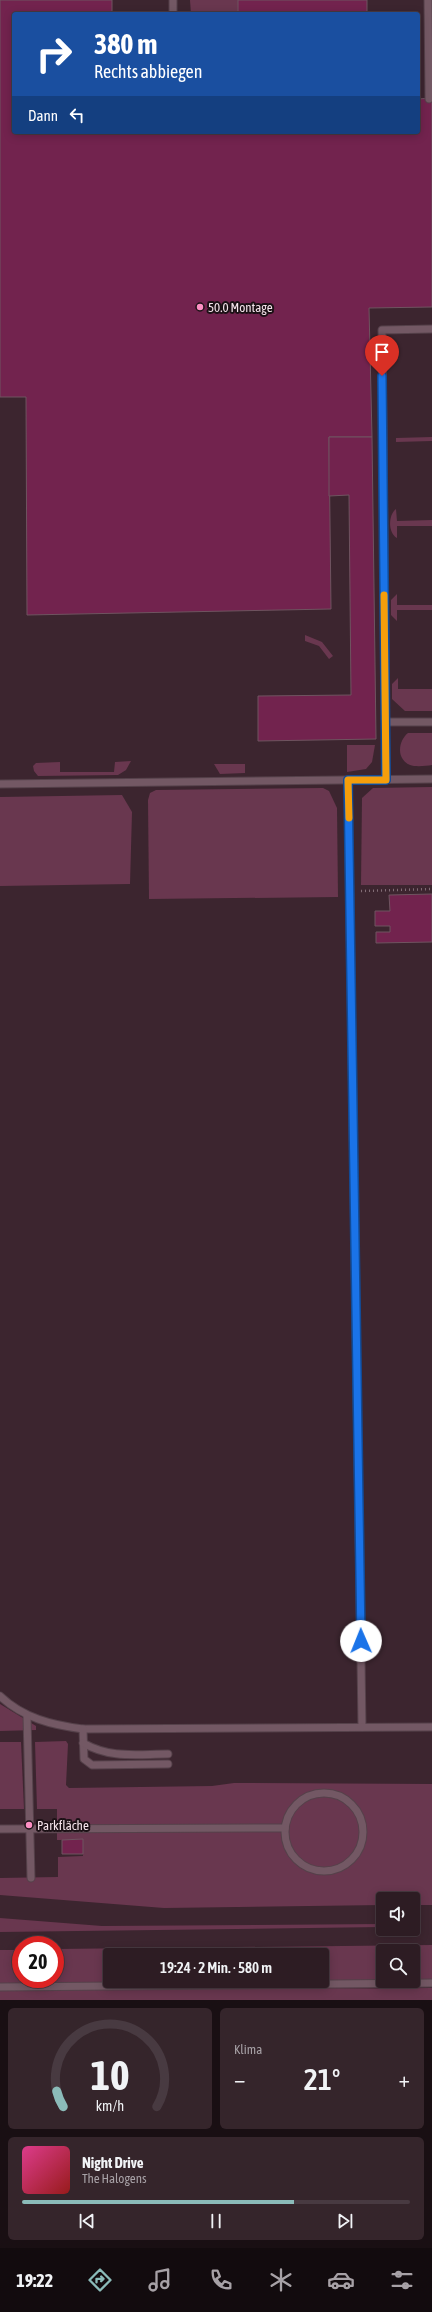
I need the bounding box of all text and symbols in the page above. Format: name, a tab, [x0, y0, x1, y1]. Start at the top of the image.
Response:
icon: right	[28, 28, 80, 80]
text: 380 m	[94, 28, 157, 60]
text: Rechts abbiegen	[94, 61, 203, 82]
icon: left	[66, 104, 88, 126]
text: Dann	[28, 107, 58, 124]
place label: 50.0 Montage	[208, 300, 273, 315]
marker: 50.0 Montage	[195, 302, 205, 312]
pin	[365, 335, 399, 376]
icon: arrive	[371, 341, 393, 363]
position arrow	[340, 1620, 382, 1662]
place label: Parkfläche	[37, 1818, 89, 1833]
marker: Parkfläche	[24, 1820, 34, 1830]
map controls	[376, 1892, 420, 1988]
button: sound	[376, 1892, 420, 1936]
speed limit sign: 20	[12, 1936, 64, 1988]
button: search	[376, 1944, 420, 1988]
text: 19:24 · 2 Min. · 580 m	[160, 1959, 272, 1976]
text: Klima	[234, 2042, 262, 2057]
text: 10	[90, 2050, 130, 2098]
text: 21°	[304, 2062, 340, 2096]
text: −	[234, 2066, 245, 2092]
text: +	[399, 2066, 410, 2092]
text: km/h	[96, 2097, 124, 2113]
text: Night Drive	[82, 2154, 144, 2171]
text: The Halogens	[82, 2171, 147, 2186]
icon: previous	[76, 2210, 98, 2232]
icon: pause	[205, 2210, 227, 2232]
icon: next	[334, 2210, 356, 2232]
icon: directions	[86, 2266, 114, 2294]
icon: music	[146, 2266, 174, 2294]
icon: phone	[207, 2266, 235, 2294]
icon: climate	[267, 2266, 295, 2294]
icon: car	[327, 2266, 355, 2294]
icon: filters	[388, 2266, 416, 2294]
text: 19:22	[16, 2270, 53, 2291]

